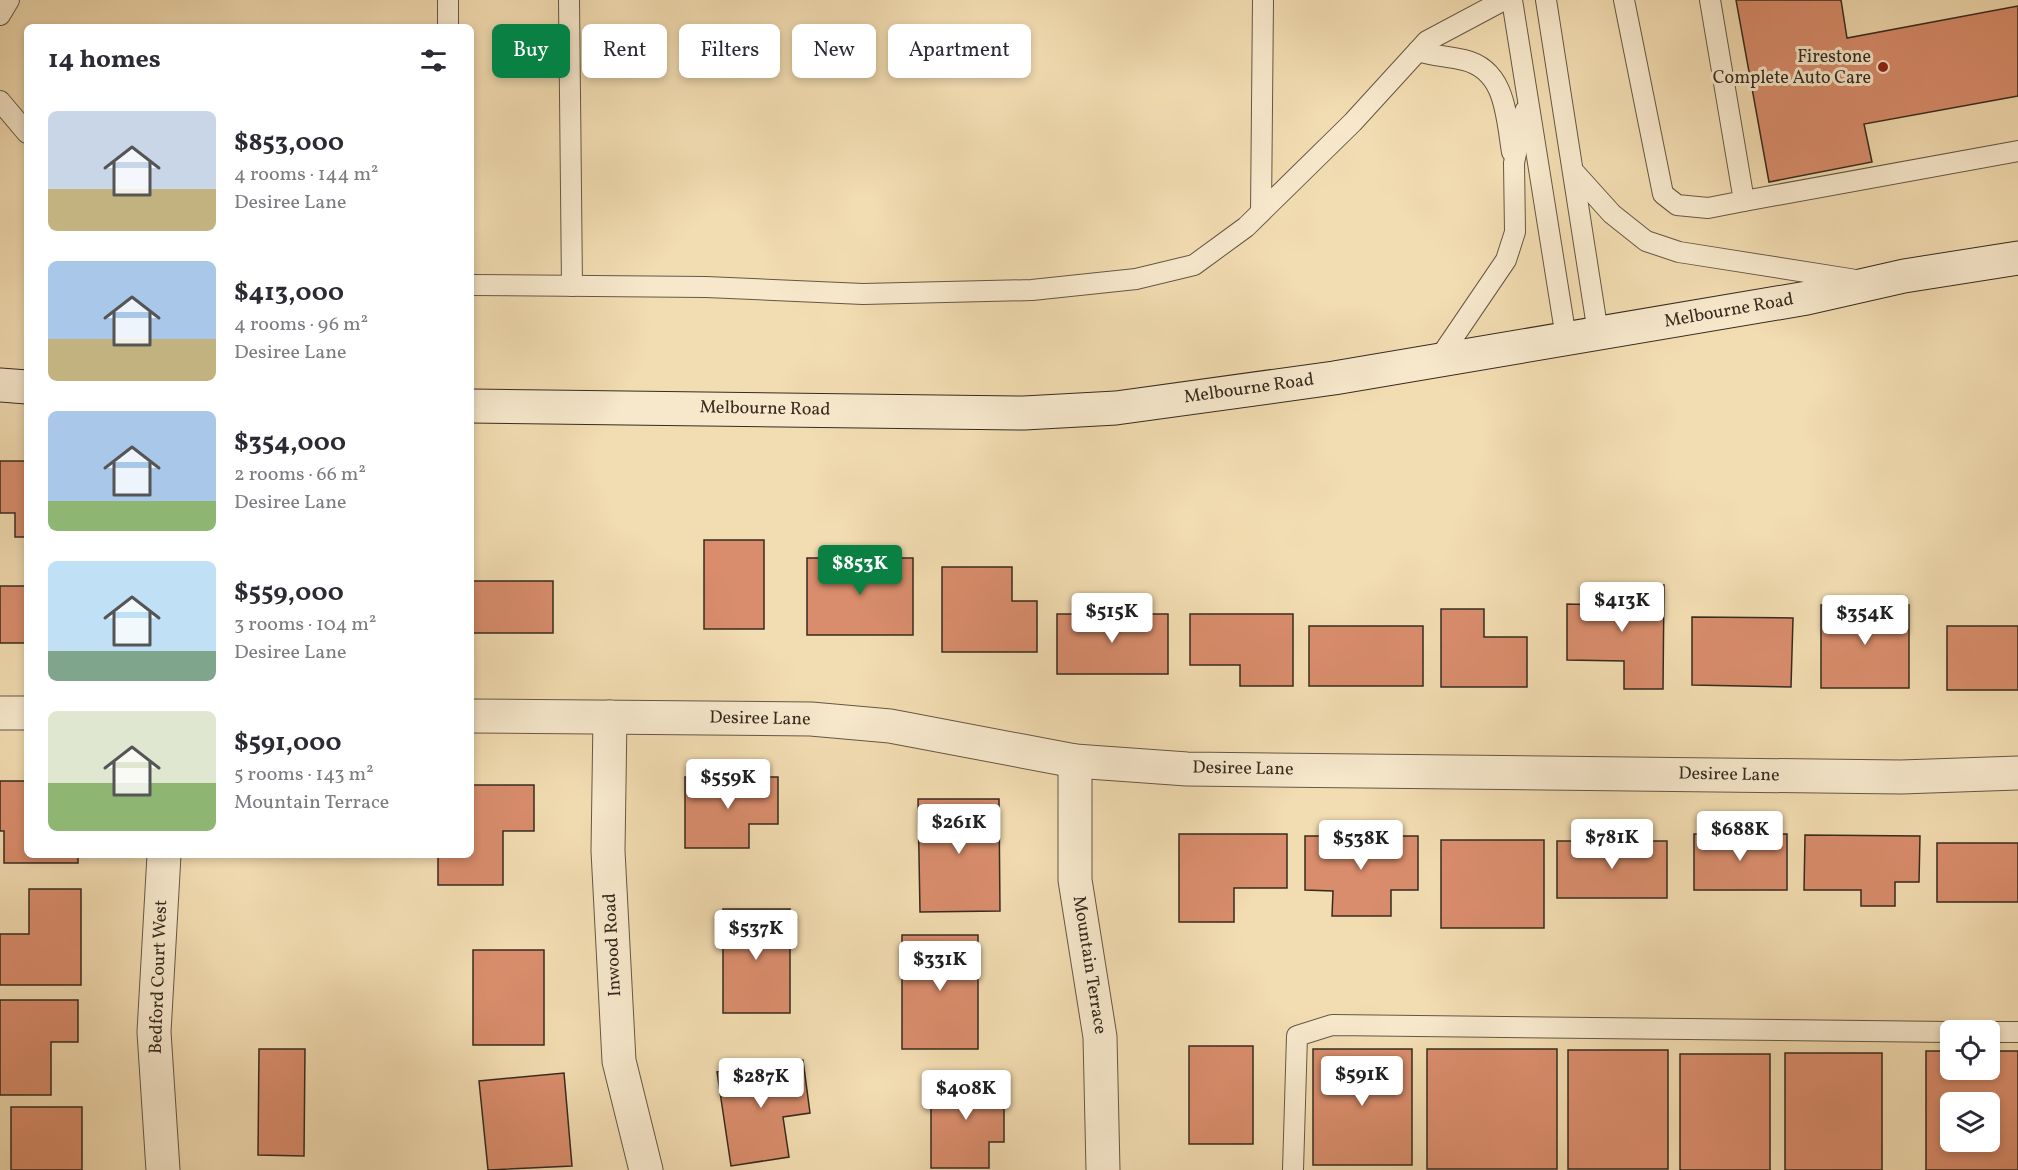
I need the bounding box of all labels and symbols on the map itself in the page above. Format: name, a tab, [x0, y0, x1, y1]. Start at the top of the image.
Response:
place label: Firestone Complete Auto Care	[1713, 45, 1871, 91]
marker: Firestone Complete Auto Care	[1876, 60, 1890, 74]
street label: Melbourne Road	[1662, 287, 1796, 335]
street label: Melbourne Road	[1182, 368, 1316, 410]
street label: Melbourne Road	[699, 395, 831, 423]
pin: $853K	[818, 545, 902, 596]
pin: $413K	[1580, 582, 1664, 633]
pin: $515K	[1070, 593, 1154, 644]
pin: $354K	[1823, 595, 1907, 646]
street label: Desiree Lane	[709, 706, 811, 732]
street label: Desiree Lane	[1192, 756, 1294, 782]
pin: $559K	[686, 759, 770, 810]
street label: Desiree Lane	[1678, 762, 1780, 788]
pin: $261K	[917, 804, 1001, 855]
pin: $688K	[1698, 811, 1782, 862]
pin: $781K	[1570, 819, 1654, 870]
pin: $538K	[1319, 820, 1403, 871]
street label: Inwood Road	[598, 893, 628, 997]
street label: Mountain Terrace	[1066, 894, 1112, 1036]
street label: Bedford Court West	[144, 899, 174, 1055]
pin: $537K	[714, 910, 798, 961]
pin: $331K	[898, 941, 982, 992]
pin: $591K	[1320, 1056, 1404, 1107]
pin: $287K	[719, 1058, 803, 1109]
pin: $408K	[924, 1070, 1008, 1121]

